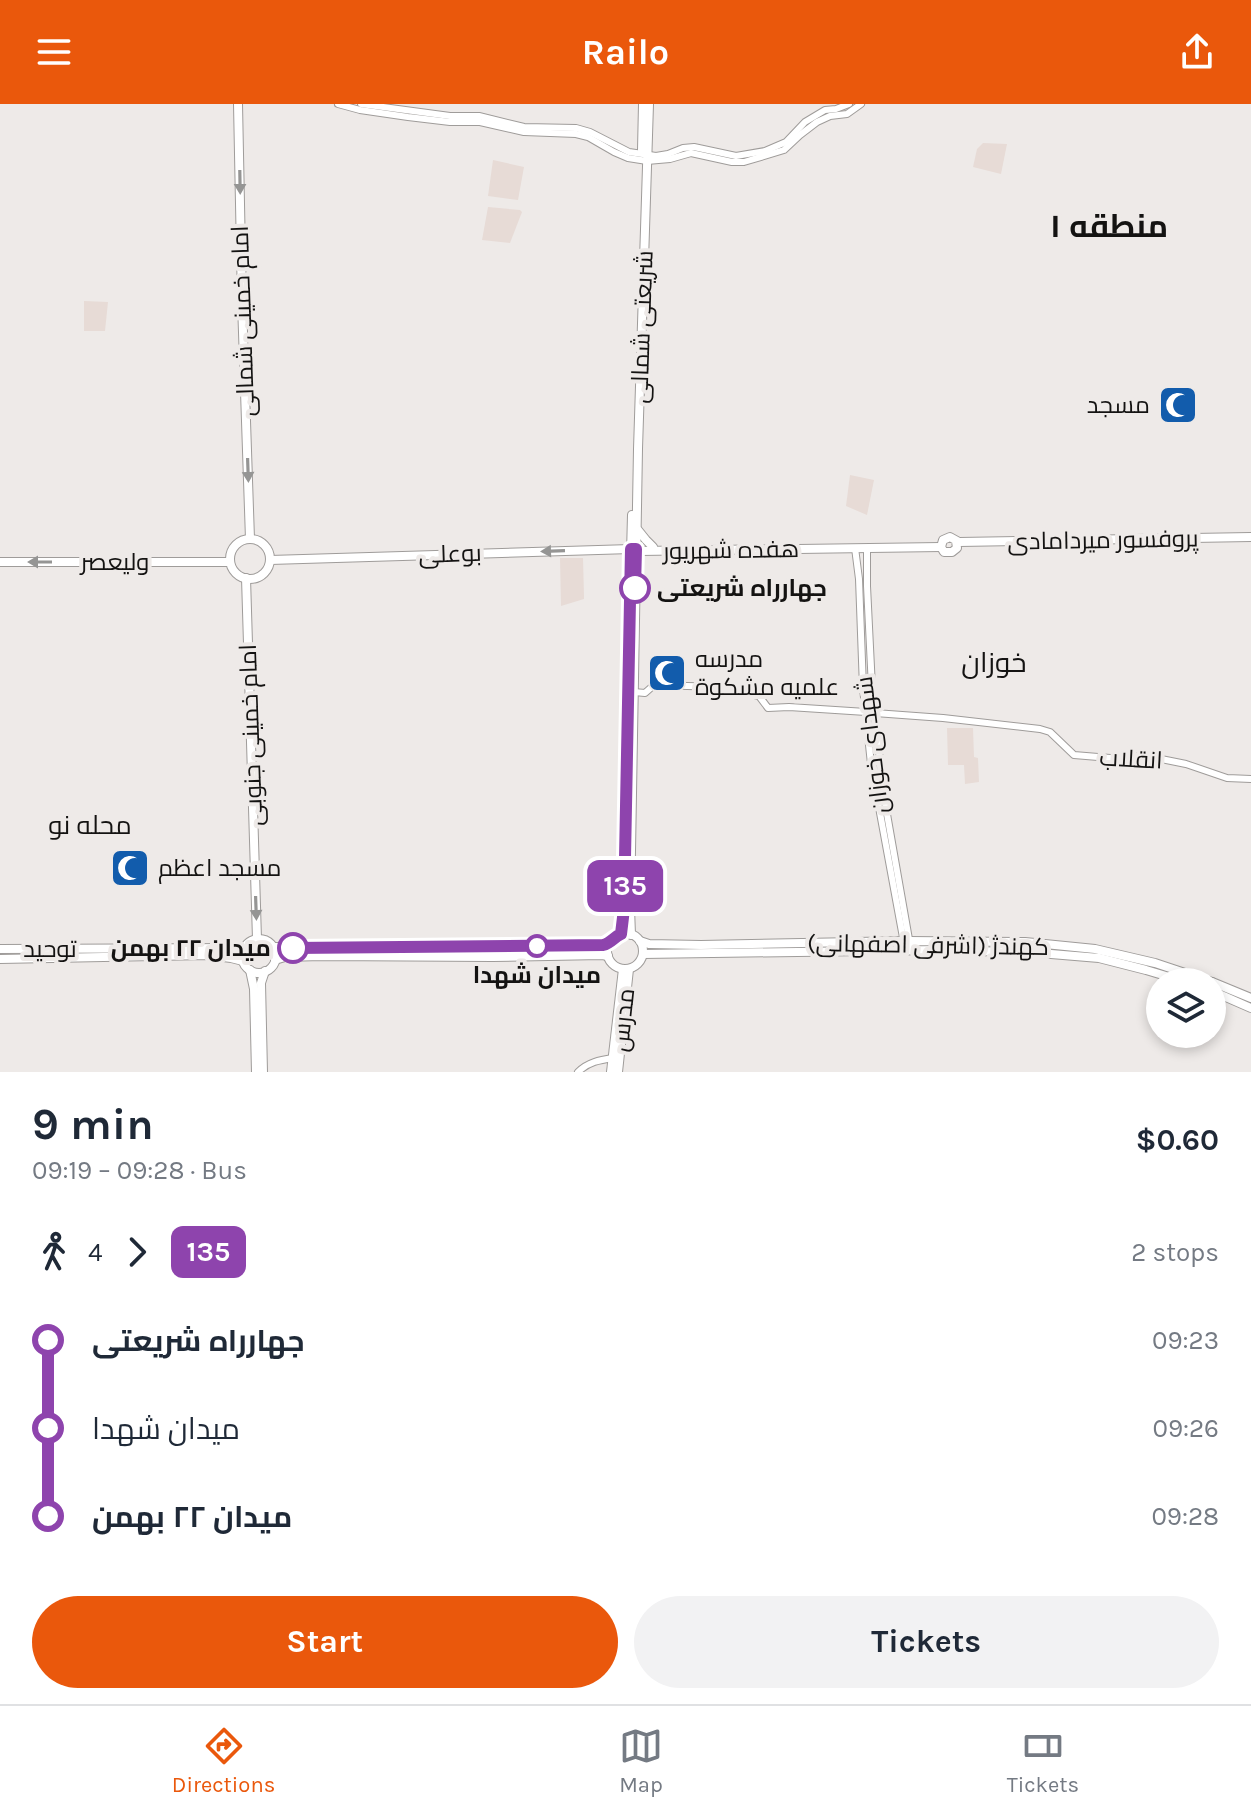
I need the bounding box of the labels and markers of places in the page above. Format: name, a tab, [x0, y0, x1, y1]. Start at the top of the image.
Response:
mosque icon: مسجد	[1157, 384, 1199, 426]
place label: مسجد	[1087, 391, 1150, 419]
marker: جهارراه شریعتی	[620, 573, 650, 603]
place label: جهارراه شریعتی	[657, 574, 827, 602]
place label: مدرسه علمیه مشکوة	[695, 645, 839, 701]
mosque icon: مدرسه علمیه مشکوة	[646, 652, 688, 694]
mosque icon: مسجد اعظم	[109, 847, 151, 889]
place label: مسجد اعظم	[158, 854, 282, 884]
marker: میدان ۲۲ بهمن	[278, 933, 308, 963]
place label: میدان ۲۲ بهمن	[111, 934, 271, 962]
marker: میدان شهدا	[526, 935, 548, 957]
place label: میدان شهدا	[473, 961, 601, 989]

